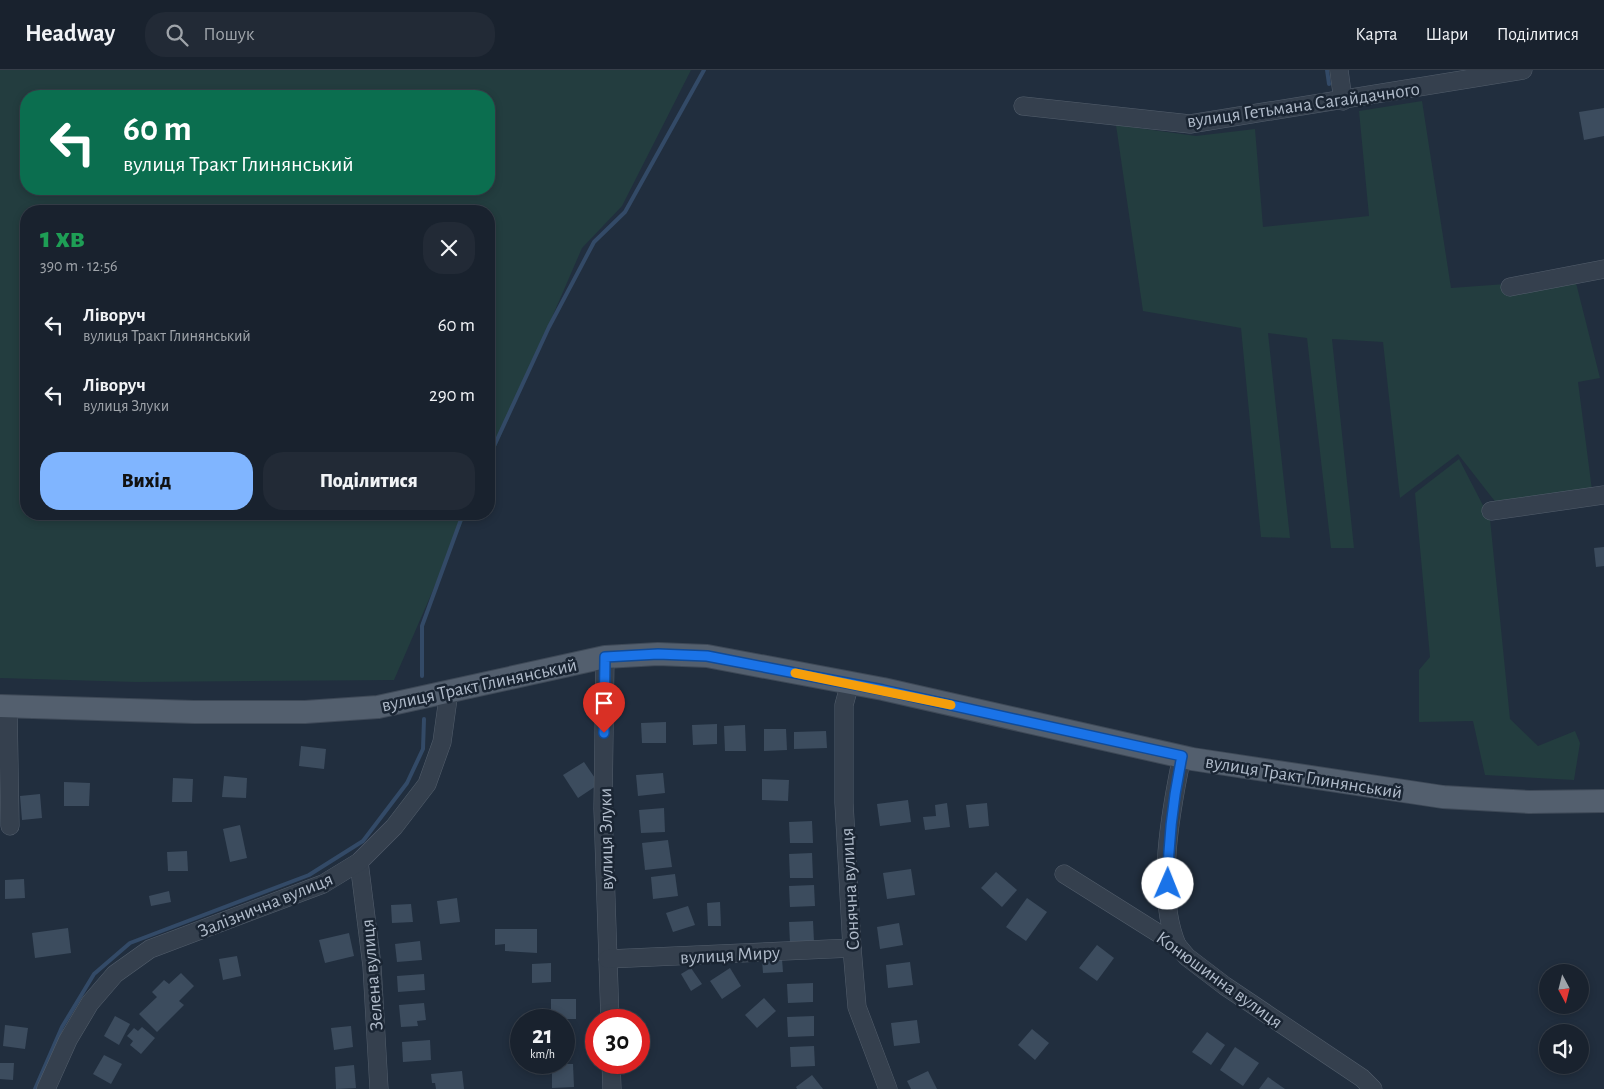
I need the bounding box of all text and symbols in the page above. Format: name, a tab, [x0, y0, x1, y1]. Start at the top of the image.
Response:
search box	[145, 12, 495, 57]
icon: search	[163, 21, 191, 49]
text: Headway	[25, 22, 115, 46]
text: Пошук	[203, 25, 255, 44]
text: Карта	[1355, 26, 1397, 44]
text: Шари	[1425, 26, 1469, 44]
text: Поділитися	[1497, 26, 1579, 44]
street label: вулиця Гетьмана Сагайдачного	[1186, 80, 1421, 131]
icon: left	[40, 110, 105, 175]
text: 60 m	[123, 112, 192, 147]
text: вулиця Тракт Глинянський	[123, 153, 354, 175]
button: close	[423, 222, 475, 274]
text: 1 хв	[40, 223, 85, 253]
text: 390 m · 12:56	[40, 258, 118, 274]
text: Ліворуч	[83, 306, 146, 325]
icon: left	[40, 311, 68, 339]
text: 60 m	[438, 316, 475, 335]
text: вулиця Тракт Глинянський	[83, 328, 251, 344]
text: Ліворуч	[83, 376, 146, 395]
icon: left	[40, 381, 68, 409]
text: 290 m	[429, 386, 475, 405]
text: вулиця Злуки	[83, 398, 169, 414]
button: Вихід	[40, 452, 253, 510]
button: Поділитися	[263, 452, 475, 510]
street label: вулиця Тракт Глинянський	[380, 655, 579, 715]
pin	[583, 682, 625, 733]
icon: arrive	[590, 689, 618, 717]
street label: вулиця Тракт Глинянський	[1204, 753, 1404, 802]
street label: вулиця Злуки	[596, 788, 617, 890]
street label: Сонячна вулиця	[838, 827, 863, 951]
position arrow	[1141, 857, 1193, 909]
street label: Залізнична вулиця	[195, 870, 336, 941]
street label: Зелена вулиця	[358, 918, 387, 1032]
street label: Конюшинна вулиця	[1152, 928, 1286, 1032]
street label: вулиця Миру	[680, 943, 781, 968]
north arrow	[1539, 964, 1589, 1014]
map controls	[1539, 964, 1589, 1074]
speed limit sign: 30	[585, 1009, 650, 1074]
text: 21	[532, 1023, 553, 1048]
button: sound	[1539, 1024, 1589, 1074]
text: km/h	[530, 1048, 555, 1060]

